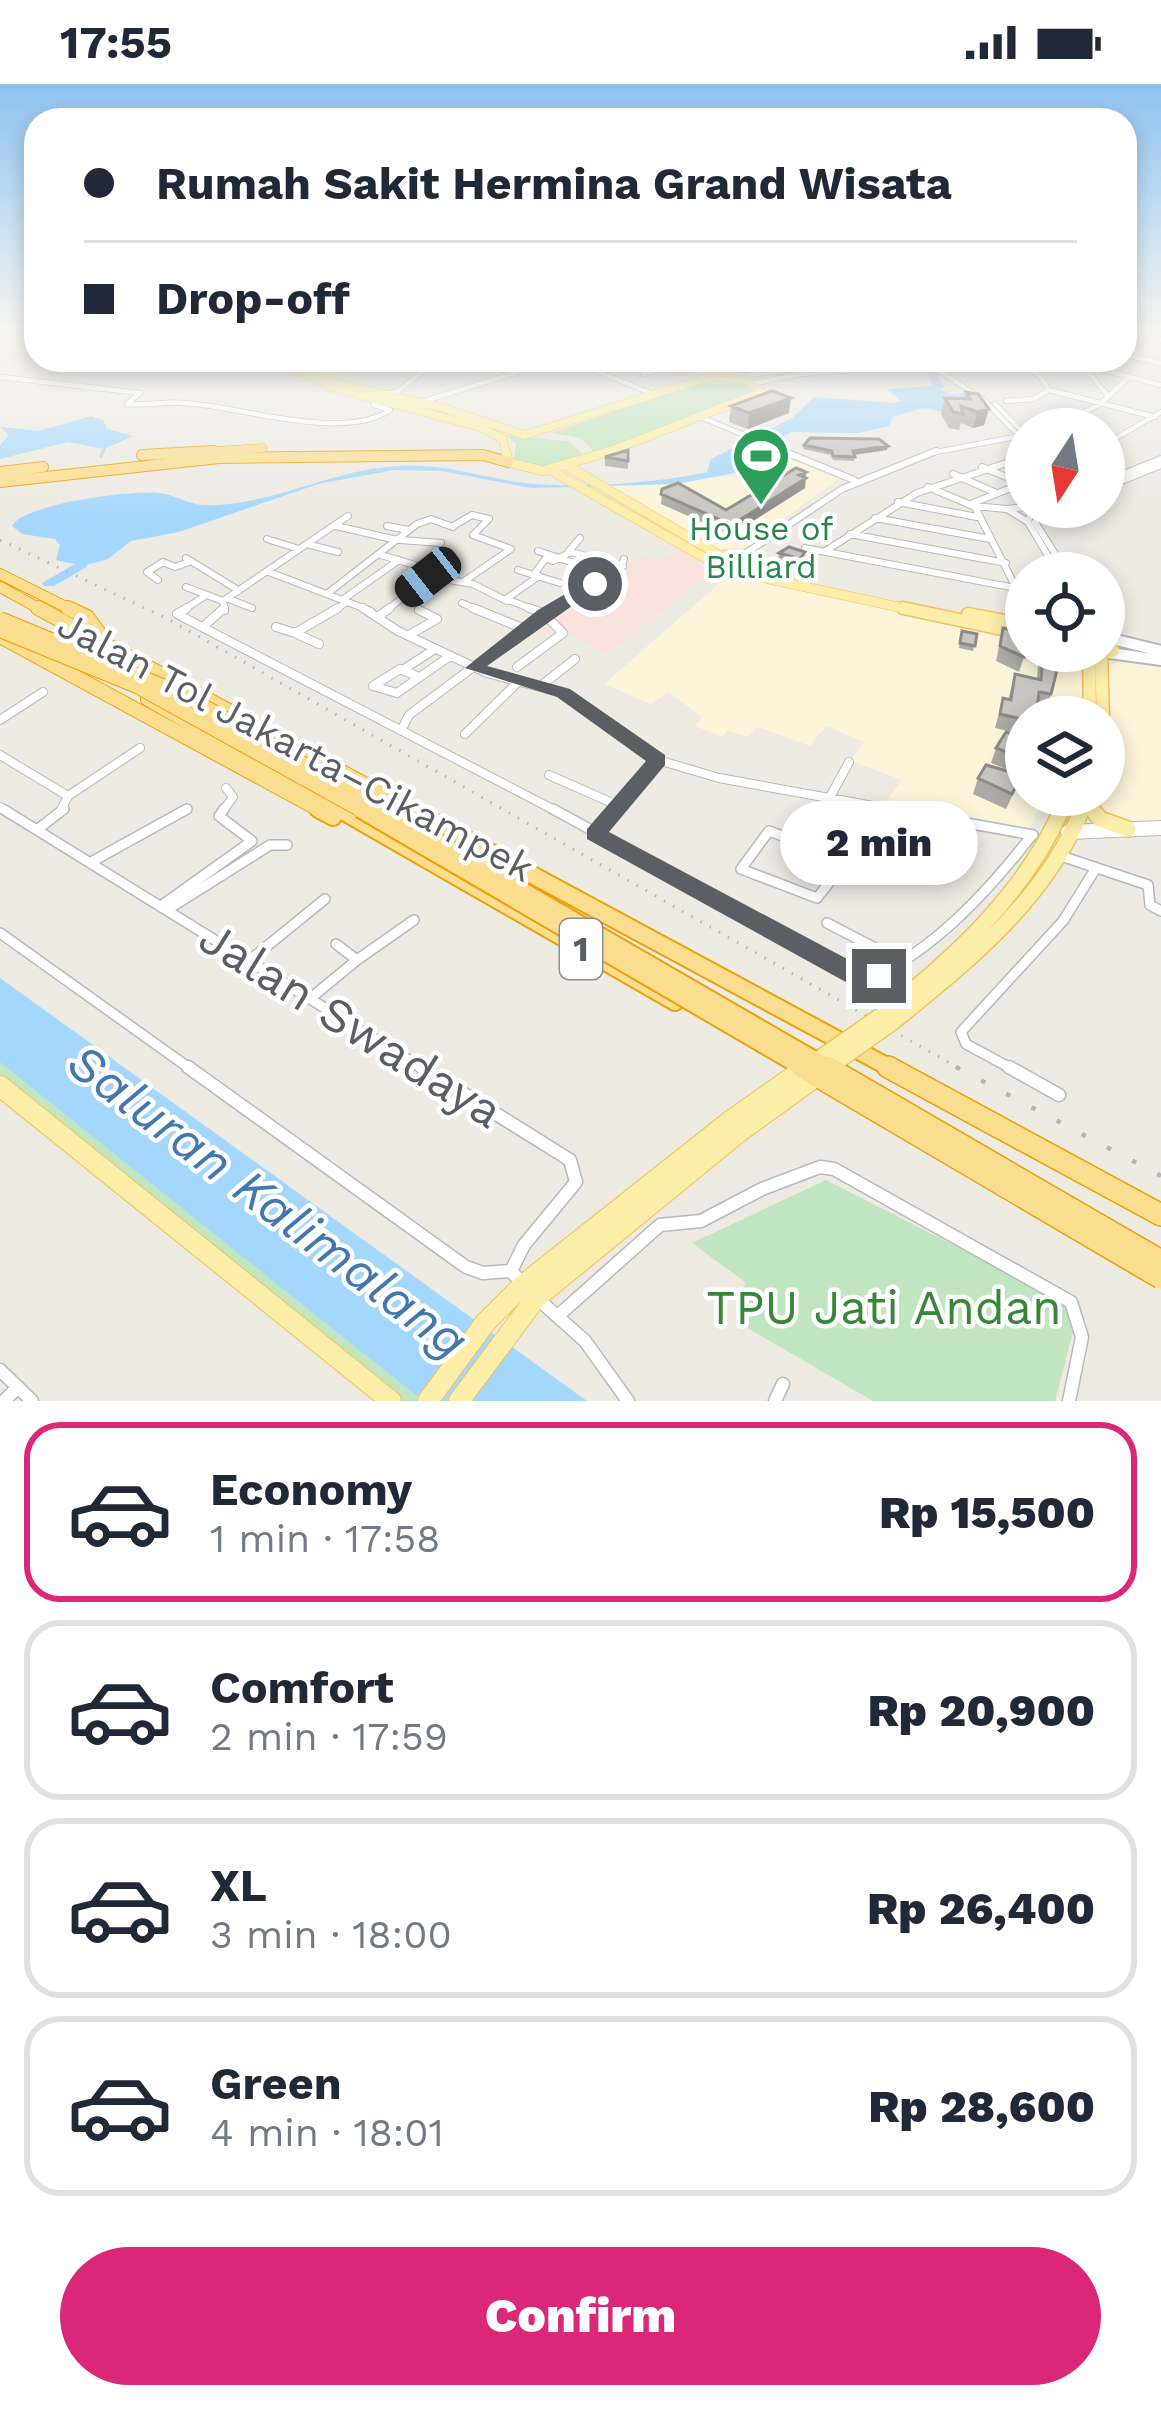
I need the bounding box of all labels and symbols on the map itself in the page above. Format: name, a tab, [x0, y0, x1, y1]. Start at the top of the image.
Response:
north arrow	[1005, 408, 1125, 528]
sports icon: House of Billiard	[730, 425, 792, 507]
place label: House of Billiard	[689, 509, 833, 586]
car	[389, 541, 467, 613]
route start	[568, 557, 622, 611]
street label: Jalan Tol Jakarta–Cikampek	[50, 601, 542, 891]
callout: 2 min	[780, 802, 978, 886]
street label: Jalan Swadaya	[189, 908, 513, 1140]
road number: 1	[560, 919, 602, 979]
route end	[852, 949, 906, 1003]
water label: Saluran Kalimalang	[56, 1031, 480, 1371]
park label: TPU Jati Andan	[706, 1279, 1062, 1336]

